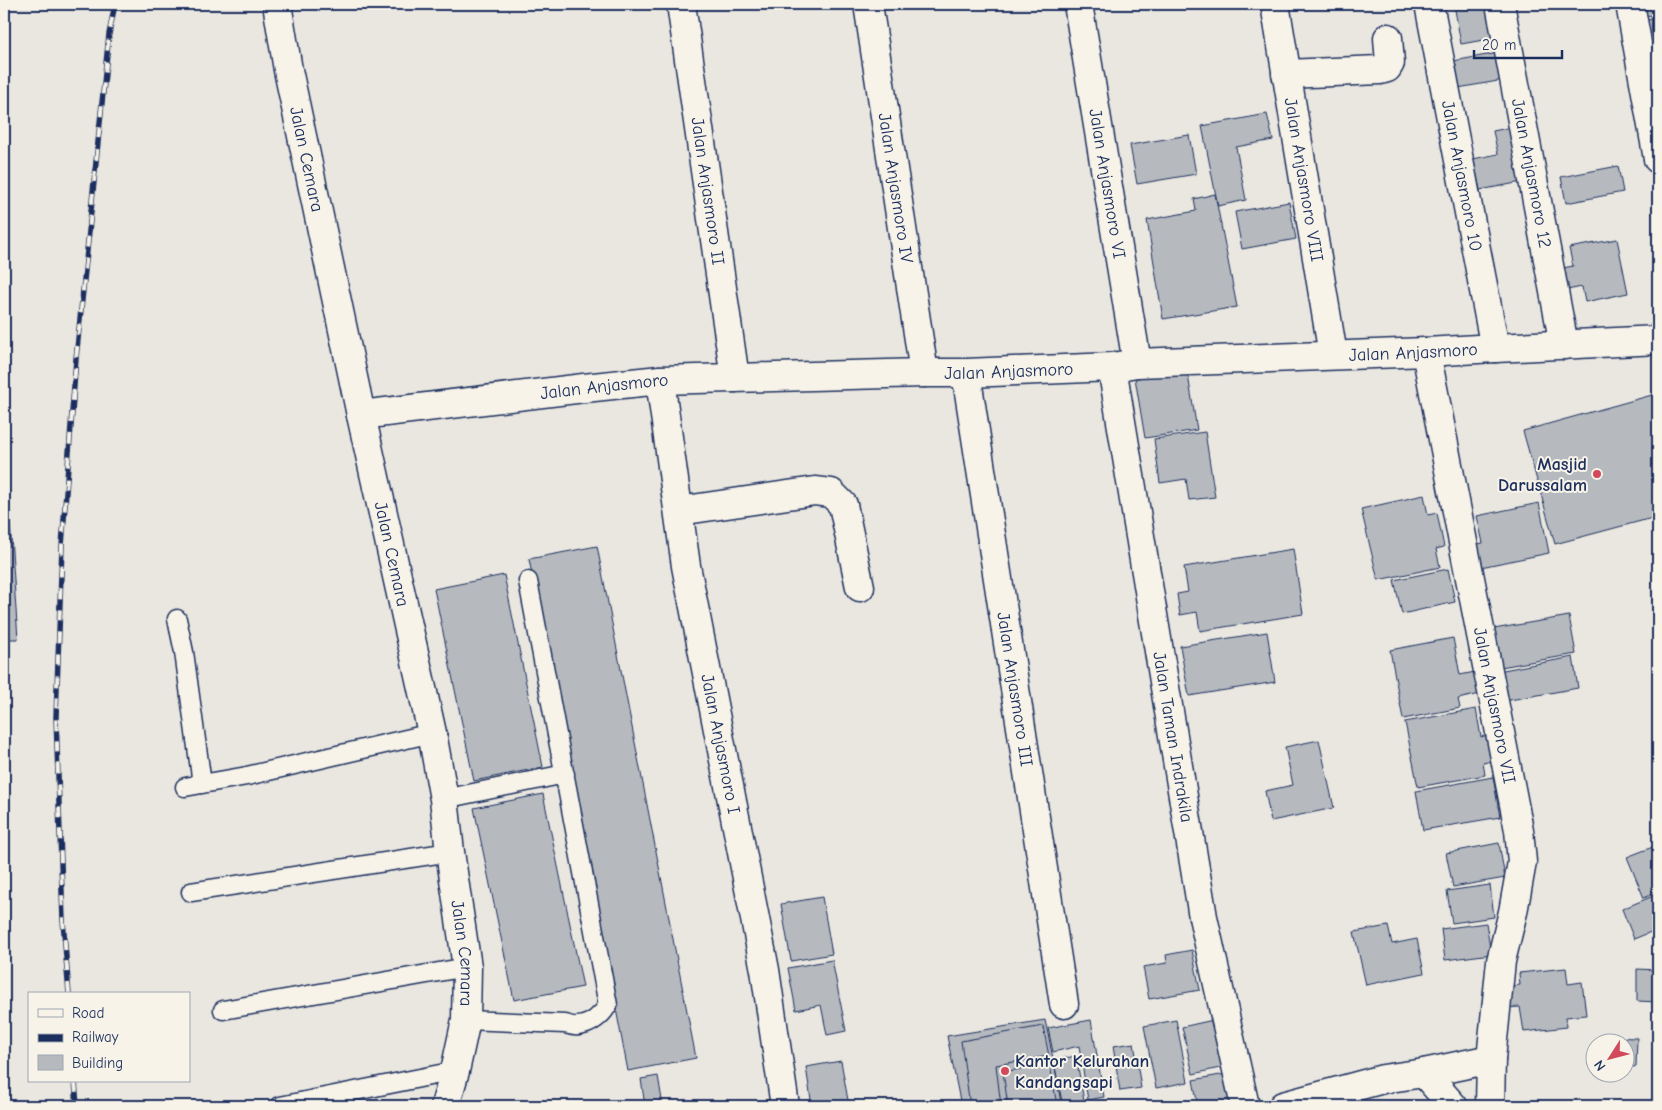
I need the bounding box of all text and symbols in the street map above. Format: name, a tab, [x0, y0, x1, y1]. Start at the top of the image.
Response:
scale bar	[1474, 28, 1562, 60]
text: 20 m	[1482, 36, 1516, 54]
street label: Jalan Anjasmoro VIII	[1280, 96, 1327, 263]
street label: Jalan Anjasmoro 12	[1507, 97, 1556, 250]
street label: Jalan Anjasmoro 10	[1437, 99, 1486, 253]
street label: Jalan Cemara	[285, 105, 328, 214]
street label: Jalan Anjasmoro VI	[1084, 107, 1130, 260]
street label: Jalan Anjasmoro IV	[874, 111, 917, 265]
street label: Jalan Anjasmoro II	[686, 116, 729, 266]
street label: Jalan Anjasmoro	[1348, 339, 1478, 366]
street label: Jalan Anjasmoro	[944, 359, 1074, 384]
street label: Jalan Anjasmoro	[539, 370, 669, 404]
place label: Masjid Darussalam	[1498, 454, 1587, 496]
marker: Masjid Darussalam	[1591, 468, 1603, 480]
street label: Jalan Cemara	[370, 500, 413, 609]
street label: Jalan Anjasmoro III	[992, 610, 1037, 768]
street label: Jalan Anjasmoro VII	[1469, 626, 1520, 785]
street label: Jalan Taman Indrakila	[1148, 650, 1197, 824]
street label: Jalan Anjasmoro I	[696, 672, 744, 816]
street label: Jalan Cemara	[446, 899, 477, 1007]
legend	[28, 992, 190, 1082]
text: Road	[72, 1004, 104, 1022]
text: Railway	[72, 1028, 119, 1046]
north arrow	[1584, 1032, 1634, 1082]
place label: Kantor Kelurahan Kandangsapi	[1015, 1051, 1149, 1093]
text: Building	[72, 1054, 123, 1072]
text: N	[1590, 1057, 1609, 1074]
marker: Kantor Kelurahan Kandangsapi	[999, 1065, 1011, 1077]

